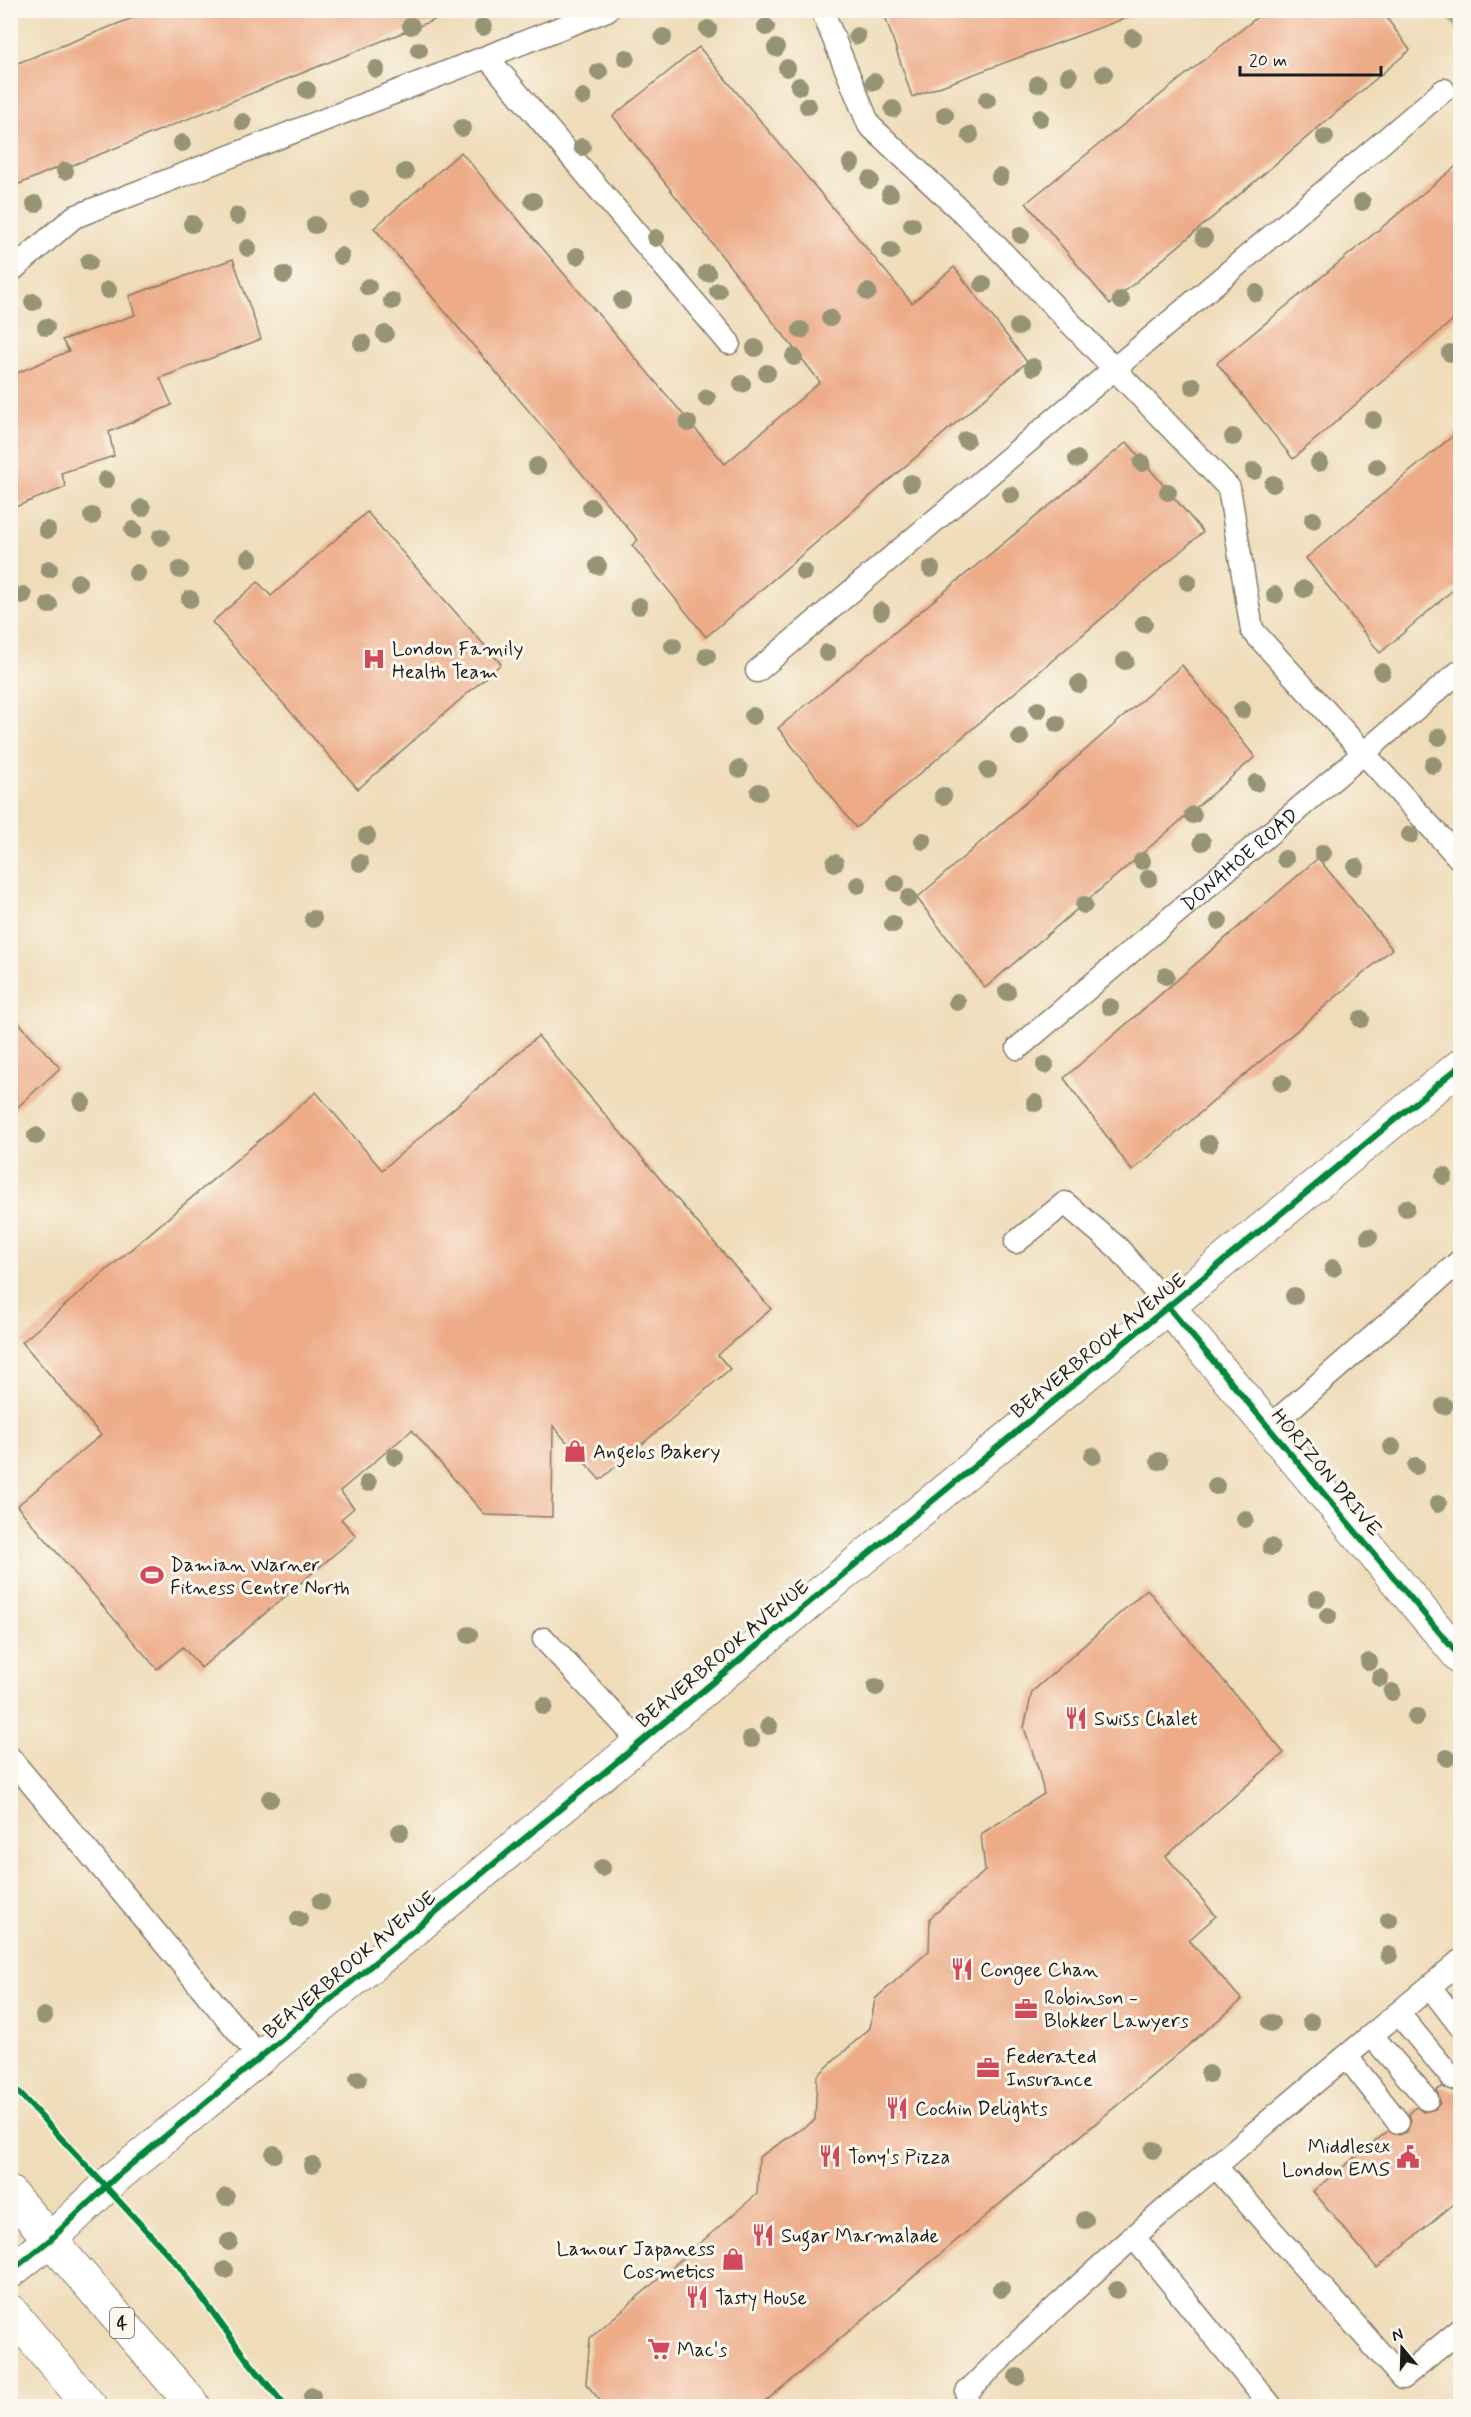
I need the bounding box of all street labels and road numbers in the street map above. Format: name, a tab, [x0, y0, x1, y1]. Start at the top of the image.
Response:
street label: DONAHOE ROAD	[1176, 803, 1305, 918]
street label: BEAVERBROOK AVENUE	[1006, 1267, 1192, 1425]
street label: HORIZON DRIVE	[1264, 1403, 1387, 1543]
street label: BEAVERBROOK AVENUE	[631, 1574, 815, 1735]
street label: BEAVERBROOK AVENUE	[258, 1885, 442, 2046]
road number: 4	[110, 2308, 134, 2338]

